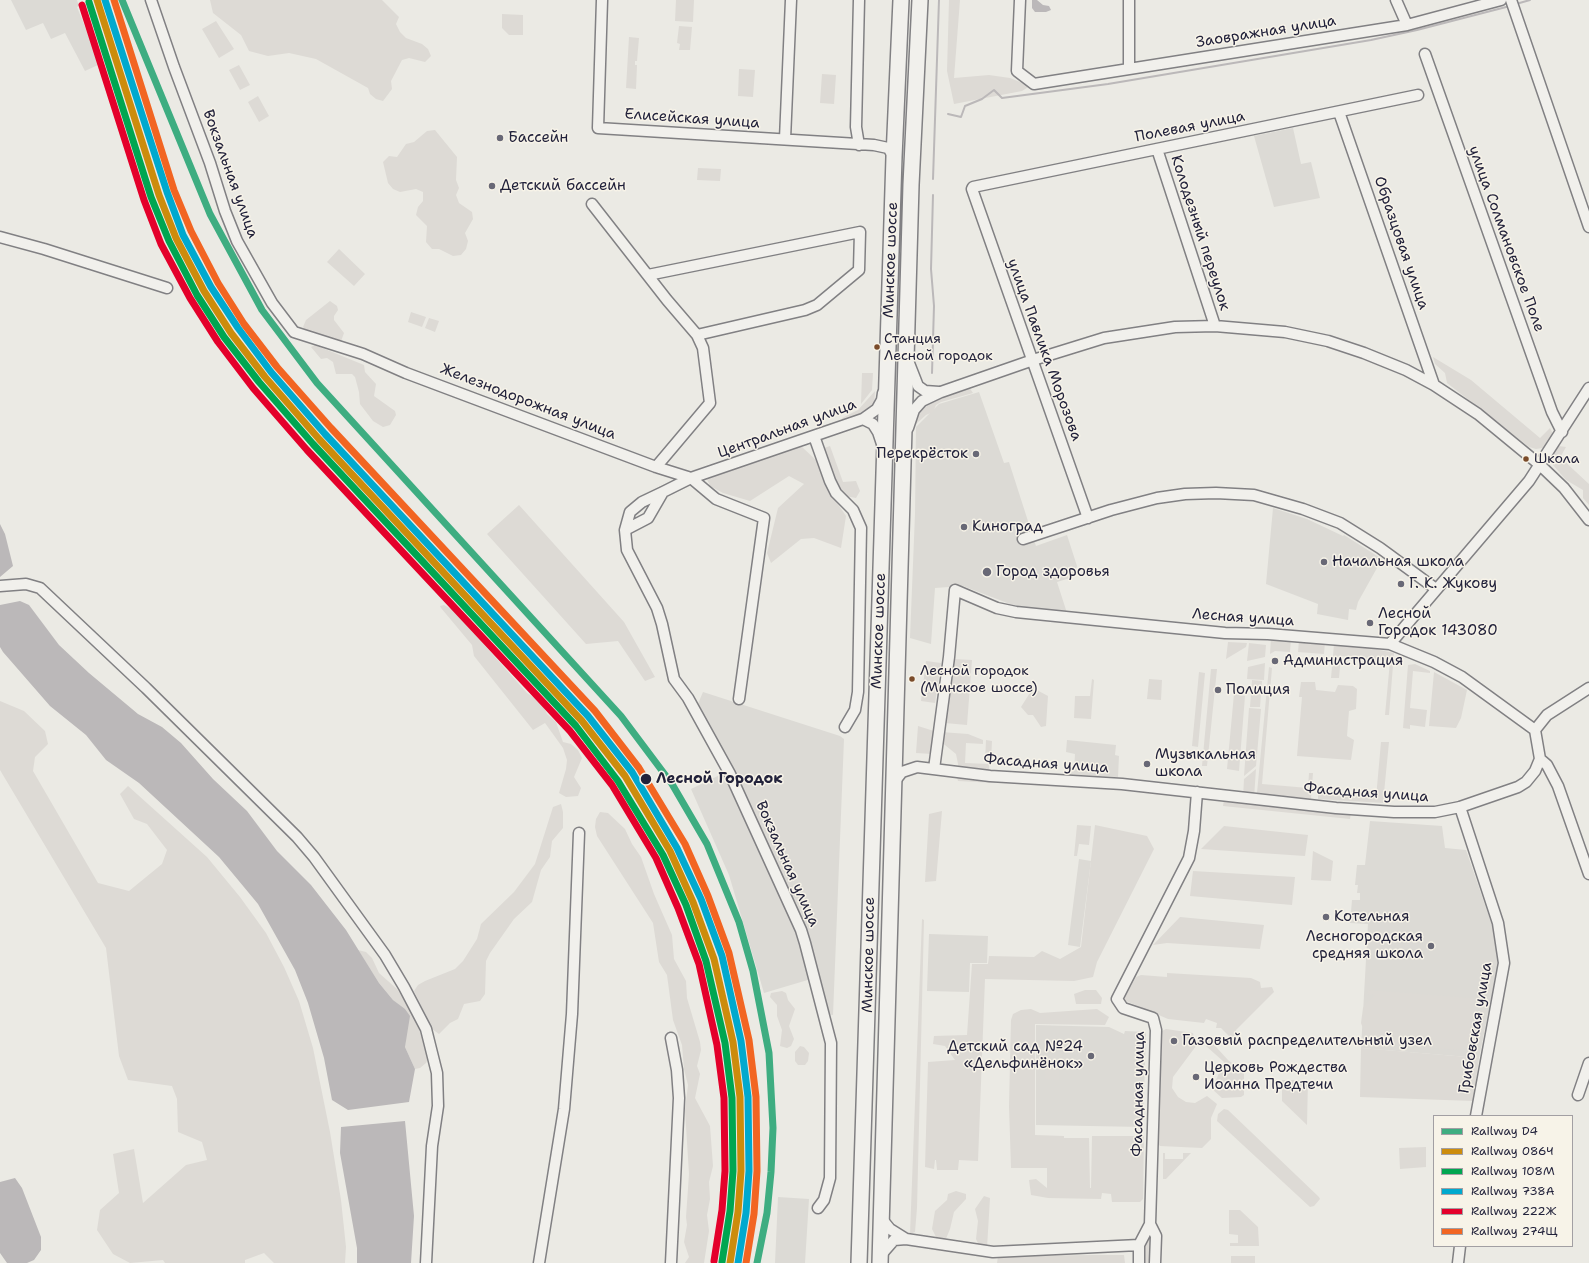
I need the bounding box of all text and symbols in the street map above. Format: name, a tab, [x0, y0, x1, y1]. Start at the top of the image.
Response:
street label: Заовражная улица	[1195, 12, 1337, 52]
street label: Елисейская улица	[624, 105, 760, 133]
street label: Вокзальная улица	[198, 107, 262, 241]
street label: Полевая улица	[1134, 108, 1246, 146]
place label: Бассейн	[508, 129, 568, 147]
marker: Бассейн	[495, 133, 505, 143]
street label: улица Солмановское Поле	[1464, 144, 1548, 334]
street label: Колодезный переулок	[1166, 153, 1234, 313]
street label: Образцовая улица	[1370, 174, 1432, 312]
place label: Детский бассейн	[500, 177, 626, 195]
marker: Детский бассейн	[487, 181, 497, 191]
street label: Минское шоссе	[880, 202, 902, 318]
street label: улица Павлика Морозова	[1003, 256, 1085, 444]
place label: Станция Лесной городок	[884, 331, 993, 364]
marker: Станция Лесной городок	[872, 342, 882, 352]
street label: Железнодорожная улица	[438, 360, 618, 444]
street label: Центральная улица	[715, 396, 859, 462]
place label: Перекрёсток	[877, 445, 968, 463]
marker: Перекрёсток	[971, 449, 981, 459]
place label: Школа	[1534, 451, 1579, 467]
marker: Школа	[1521, 454, 1531, 464]
place label: Киноград	[972, 518, 1043, 536]
marker: Киноград	[959, 522, 969, 532]
place label: Начальная школа	[1332, 553, 1464, 571]
marker: Начальная школа	[1319, 557, 1329, 567]
place label: Город здоровья	[996, 563, 1110, 581]
marker: Город здоровья	[981, 566, 993, 578]
street label: Минское шоссе	[868, 573, 890, 689]
place label: Г. К. Жукову	[1409, 575, 1497, 593]
marker: Г. К. Жукову	[1396, 579, 1406, 589]
street label: Лесная улица	[1191, 605, 1295, 631]
place label: Лесной Городок 143080	[1378, 605, 1498, 640]
marker: Лесной Городок 143080	[1365, 618, 1375, 628]
place label: Администрация	[1283, 652, 1403, 670]
marker: Администрация	[1270, 656, 1280, 666]
place label: Лесной городок (Минское шоссе)	[920, 663, 1037, 696]
marker: Лесной городок (Минское шоссе)	[907, 674, 917, 684]
place label: Полиция	[1226, 681, 1290, 699]
marker: Полиция	[1213, 685, 1223, 695]
place label: Музыкальная школа	[1155, 746, 1256, 781]
street label: Фасадная улица	[983, 751, 1109, 777]
marker: Музыкальная школа	[1142, 759, 1152, 769]
place label: Лесной Городок	[656, 770, 783, 788]
marker: Лесной Городок	[639, 772, 653, 786]
street label: Фасадная улица	[1303, 780, 1429, 806]
street label: Вокзальная улица	[751, 799, 823, 929]
street label: Минское шоссе	[859, 897, 879, 1013]
place label: Котельная	[1334, 908, 1409, 926]
marker: Котельная	[1321, 912, 1331, 922]
place label: Лесногородская средняя школа	[1306, 928, 1423, 963]
marker: Лесногородская средняя школа	[1426, 941, 1436, 951]
street label: Грибовская улица	[1456, 961, 1496, 1095]
street label: Фасадная улица	[1129, 1031, 1149, 1157]
place label: Газовый распределительный узел	[1182, 1032, 1432, 1050]
marker: Газовый распределительный узел	[1169, 1036, 1179, 1046]
place label: Детский сад №24 «Дельфинёнок»	[947, 1038, 1083, 1073]
marker: Детский сад №24 «Дельфинёнок»	[1086, 1051, 1096, 1061]
place label: Церковь Рождества Иоанна Предтечи	[1204, 1059, 1347, 1094]
marker: Церковь Рождества Иоанна Предтечи	[1191, 1072, 1201, 1082]
legend	[1433, 1115, 1573, 1247]
text: Railway D4	[1471, 1123, 1538, 1139]
text: Railway 086Ч	[1471, 1143, 1554, 1159]
text: Railway 108М	[1471, 1163, 1555, 1179]
text: Railway 738А	[1471, 1183, 1554, 1199]
text: Railway 222Ж	[1471, 1203, 1556, 1219]
text: Railway 274Щ	[1471, 1223, 1558, 1239]

